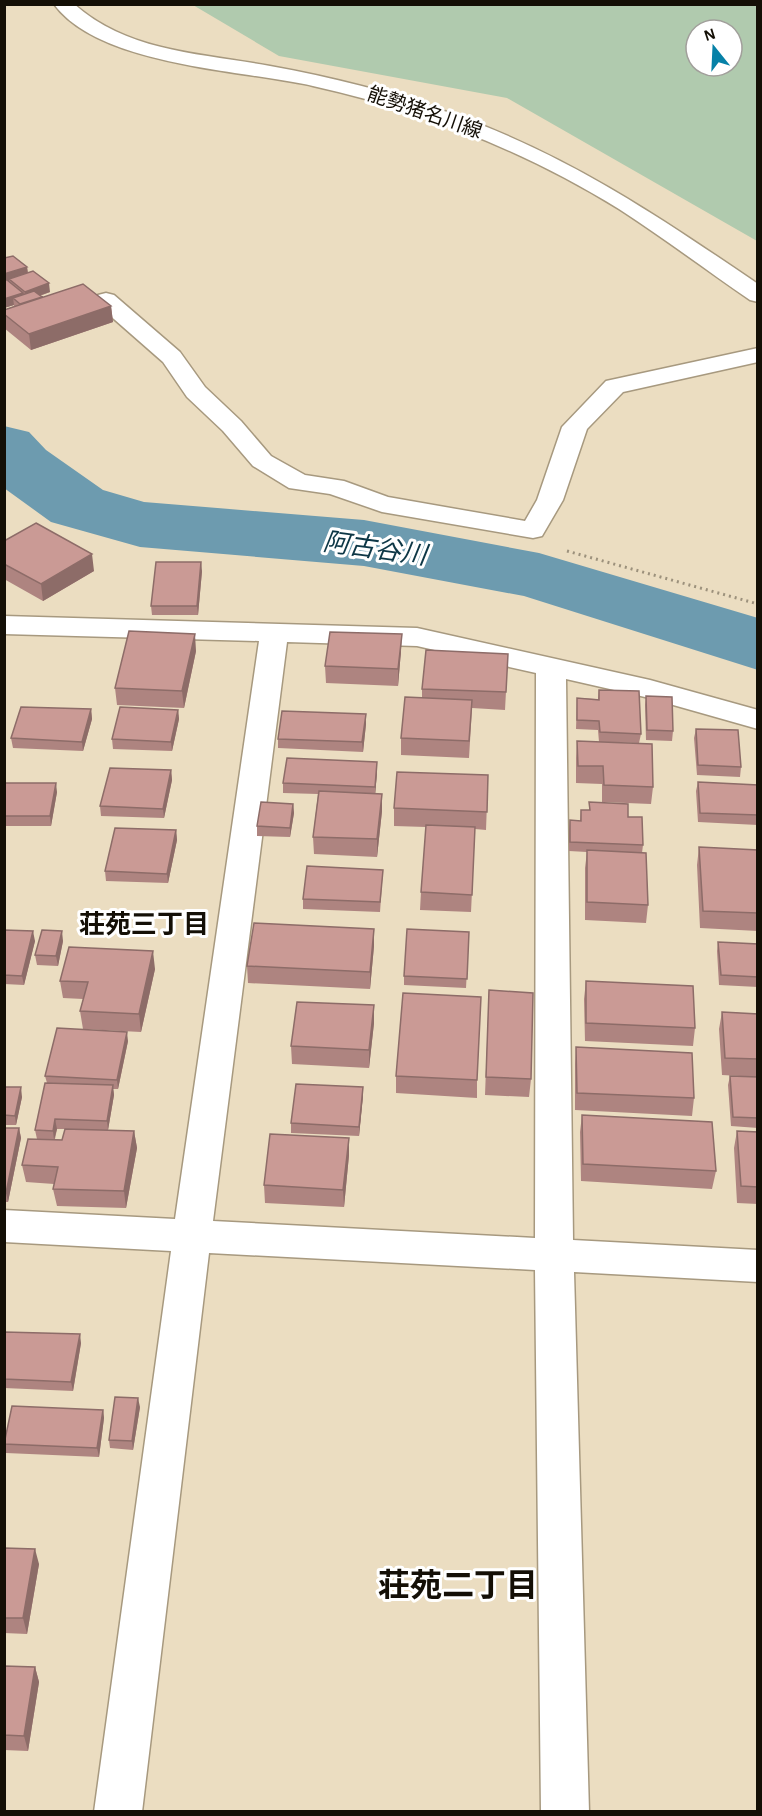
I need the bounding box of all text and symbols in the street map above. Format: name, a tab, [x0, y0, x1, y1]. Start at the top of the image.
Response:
north arrow	[684, 18, 744, 78]
text: N	[702, 25, 717, 44]
street label: 能勢猪名川線	[365, 82, 485, 142]
water label: 阿古谷川	[322, 528, 431, 570]
district label: 荘苑三丁目	[79, 910, 209, 938]
district label: 荘苑二丁目	[378, 1568, 538, 1602]

